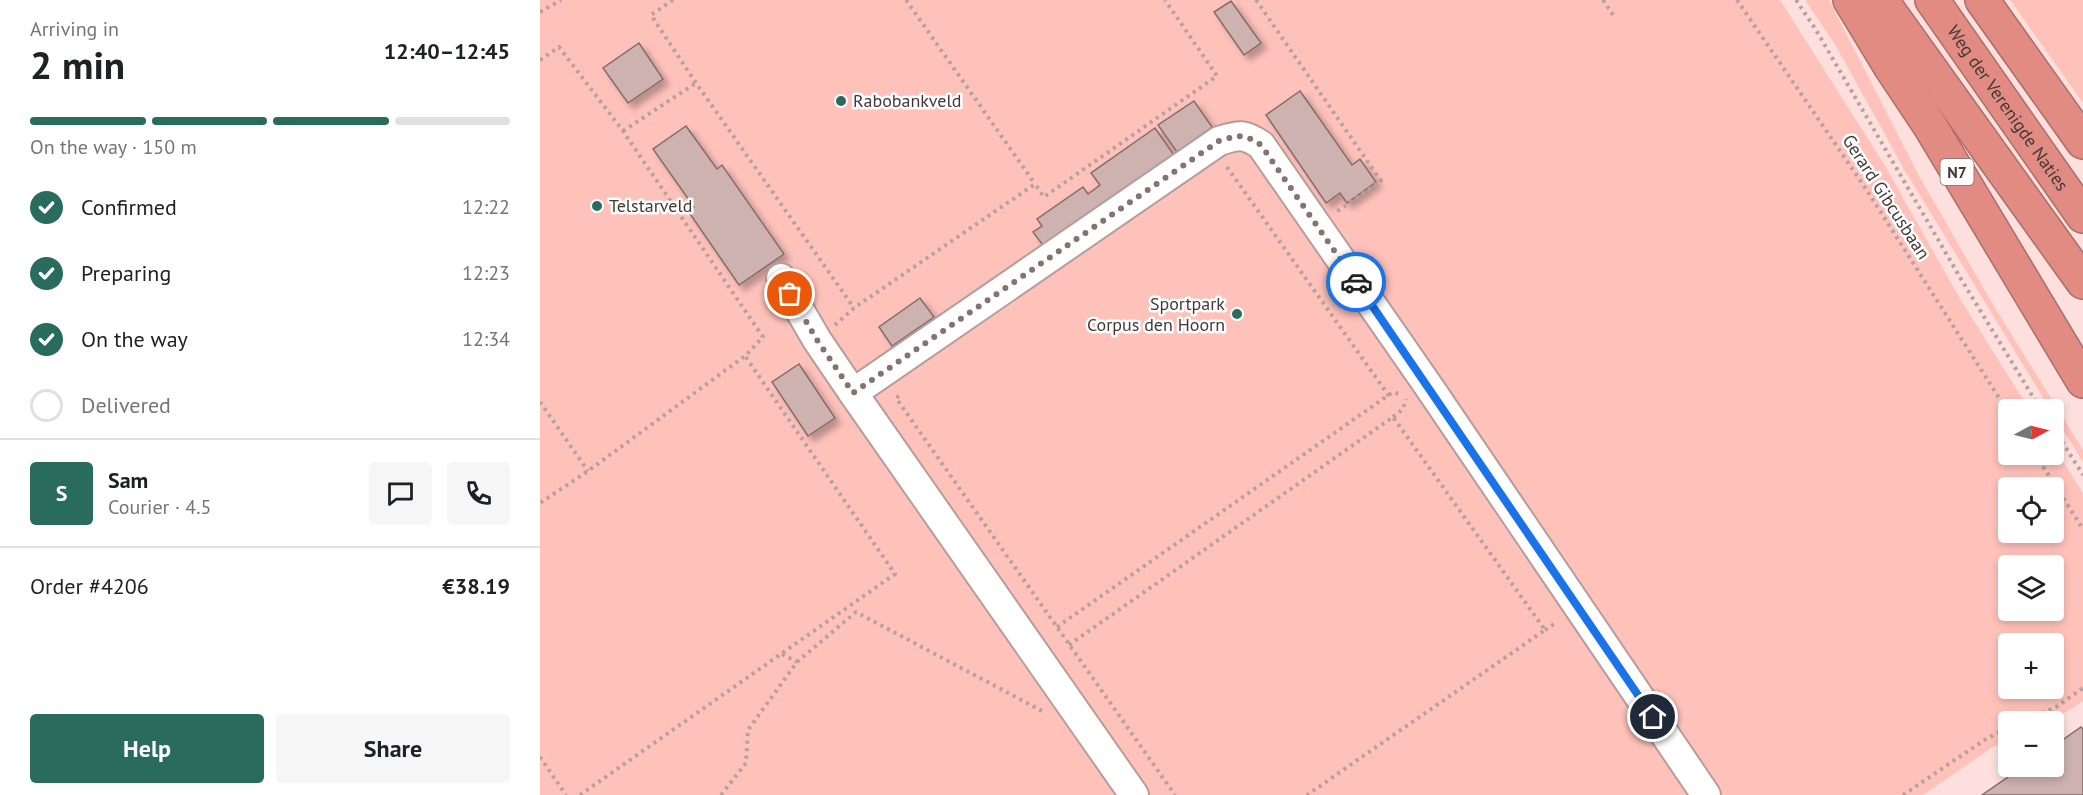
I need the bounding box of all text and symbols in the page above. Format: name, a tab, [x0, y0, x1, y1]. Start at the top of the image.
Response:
text: Arriving in	[30, 16, 119, 42]
street label: Weg der Verenigde Naties	[1942, 20, 2074, 195]
text: 12:40–12:45	[384, 37, 510, 65]
text: 2 min	[30, 39, 125, 90]
place label: Rabobankveld	[853, 89, 961, 112]
marker: Rabobankveld	[834, 94, 848, 108]
street label: Gerard Gibcusbaan	[1838, 130, 1935, 263]
text: On the way · 150 m	[30, 134, 197, 160]
road number: N7	[1940, 159, 1974, 185]
icon: check	[30, 191, 63, 224]
text: Confirmed	[81, 193, 177, 221]
text: 12:22	[462, 194, 510, 220]
place label: Telstarveld	[609, 194, 692, 217]
marker: Telstarveld	[590, 199, 604, 213]
courier	[1326, 252, 1386, 312]
icon: check	[30, 257, 63, 290]
text: Preparing	[81, 259, 171, 287]
text: 12:23	[462, 260, 510, 286]
icon: car	[1340, 266, 1373, 299]
pin	[764, 268, 815, 319]
icon: bag	[773, 277, 806, 310]
place label: Sportpark Corpus den Hoorn	[1087, 292, 1225, 336]
marker: Sportpark Corpus den Hoorn	[1230, 307, 1244, 321]
icon: check	[30, 323, 63, 356]
text: On the way	[81, 325, 188, 353]
text: 12:34	[462, 326, 510, 352]
text: Delivered	[81, 391, 171, 419]
north arrow	[1998, 399, 2064, 465]
map controls	[1998, 399, 2064, 777]
button: chat	[369, 462, 432, 525]
button: phone	[447, 462, 510, 525]
text: Sam	[108, 466, 148, 494]
button: locate	[1998, 477, 2064, 543]
text: S	[56, 479, 67, 507]
text: Courier · 4.5	[108, 494, 211, 520]
button: layers	[1998, 555, 2064, 621]
text: Order #4206	[30, 572, 149, 600]
text: €38.19	[442, 572, 510, 600]
button: +	[1998, 633, 2064, 699]
pin	[1627, 691, 1678, 742]
icon: home	[1636, 700, 1669, 733]
button: −	[1998, 711, 2064, 777]
button: Help	[30, 714, 264, 783]
button: Share	[276, 714, 510, 783]

